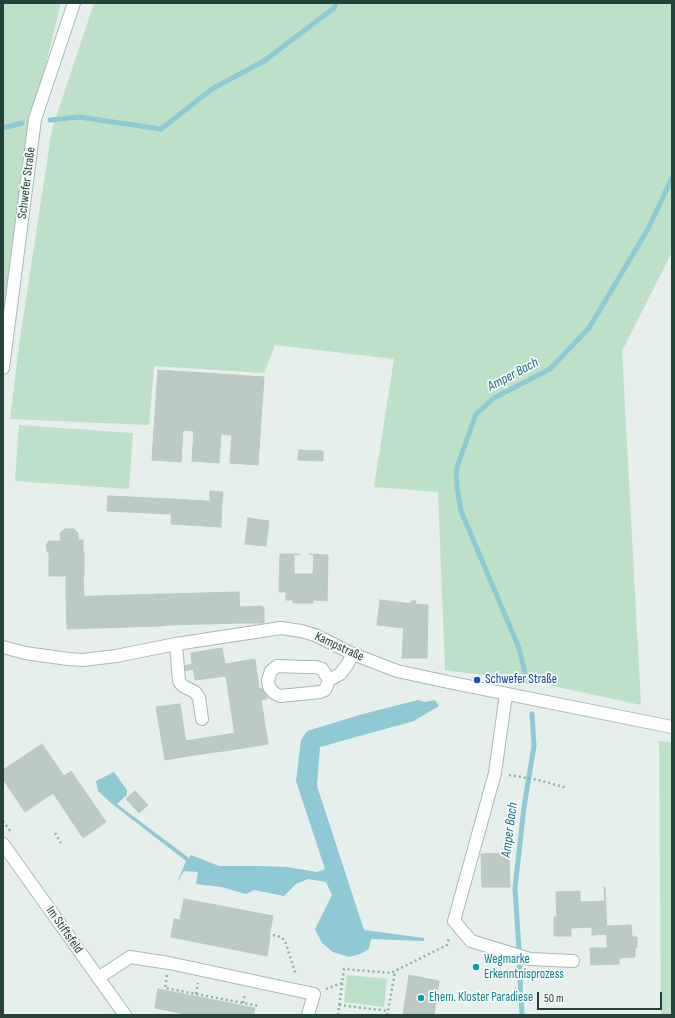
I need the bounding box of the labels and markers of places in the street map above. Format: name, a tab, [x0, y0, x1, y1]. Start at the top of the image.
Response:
place label: Schwefer Straße	[485, 672, 557, 688]
marker: Schwefer Straße	[472, 675, 482, 685]
place label: Wegmarke Erkenntnisprozess	[484, 952, 564, 983]
marker: Wegmarke Erkenntnisprozess	[471, 962, 481, 972]
place label: Ehem. Kloster Paradiese	[429, 990, 533, 1006]
marker: Ehem. Kloster Paradiese	[416, 993, 426, 1003]

